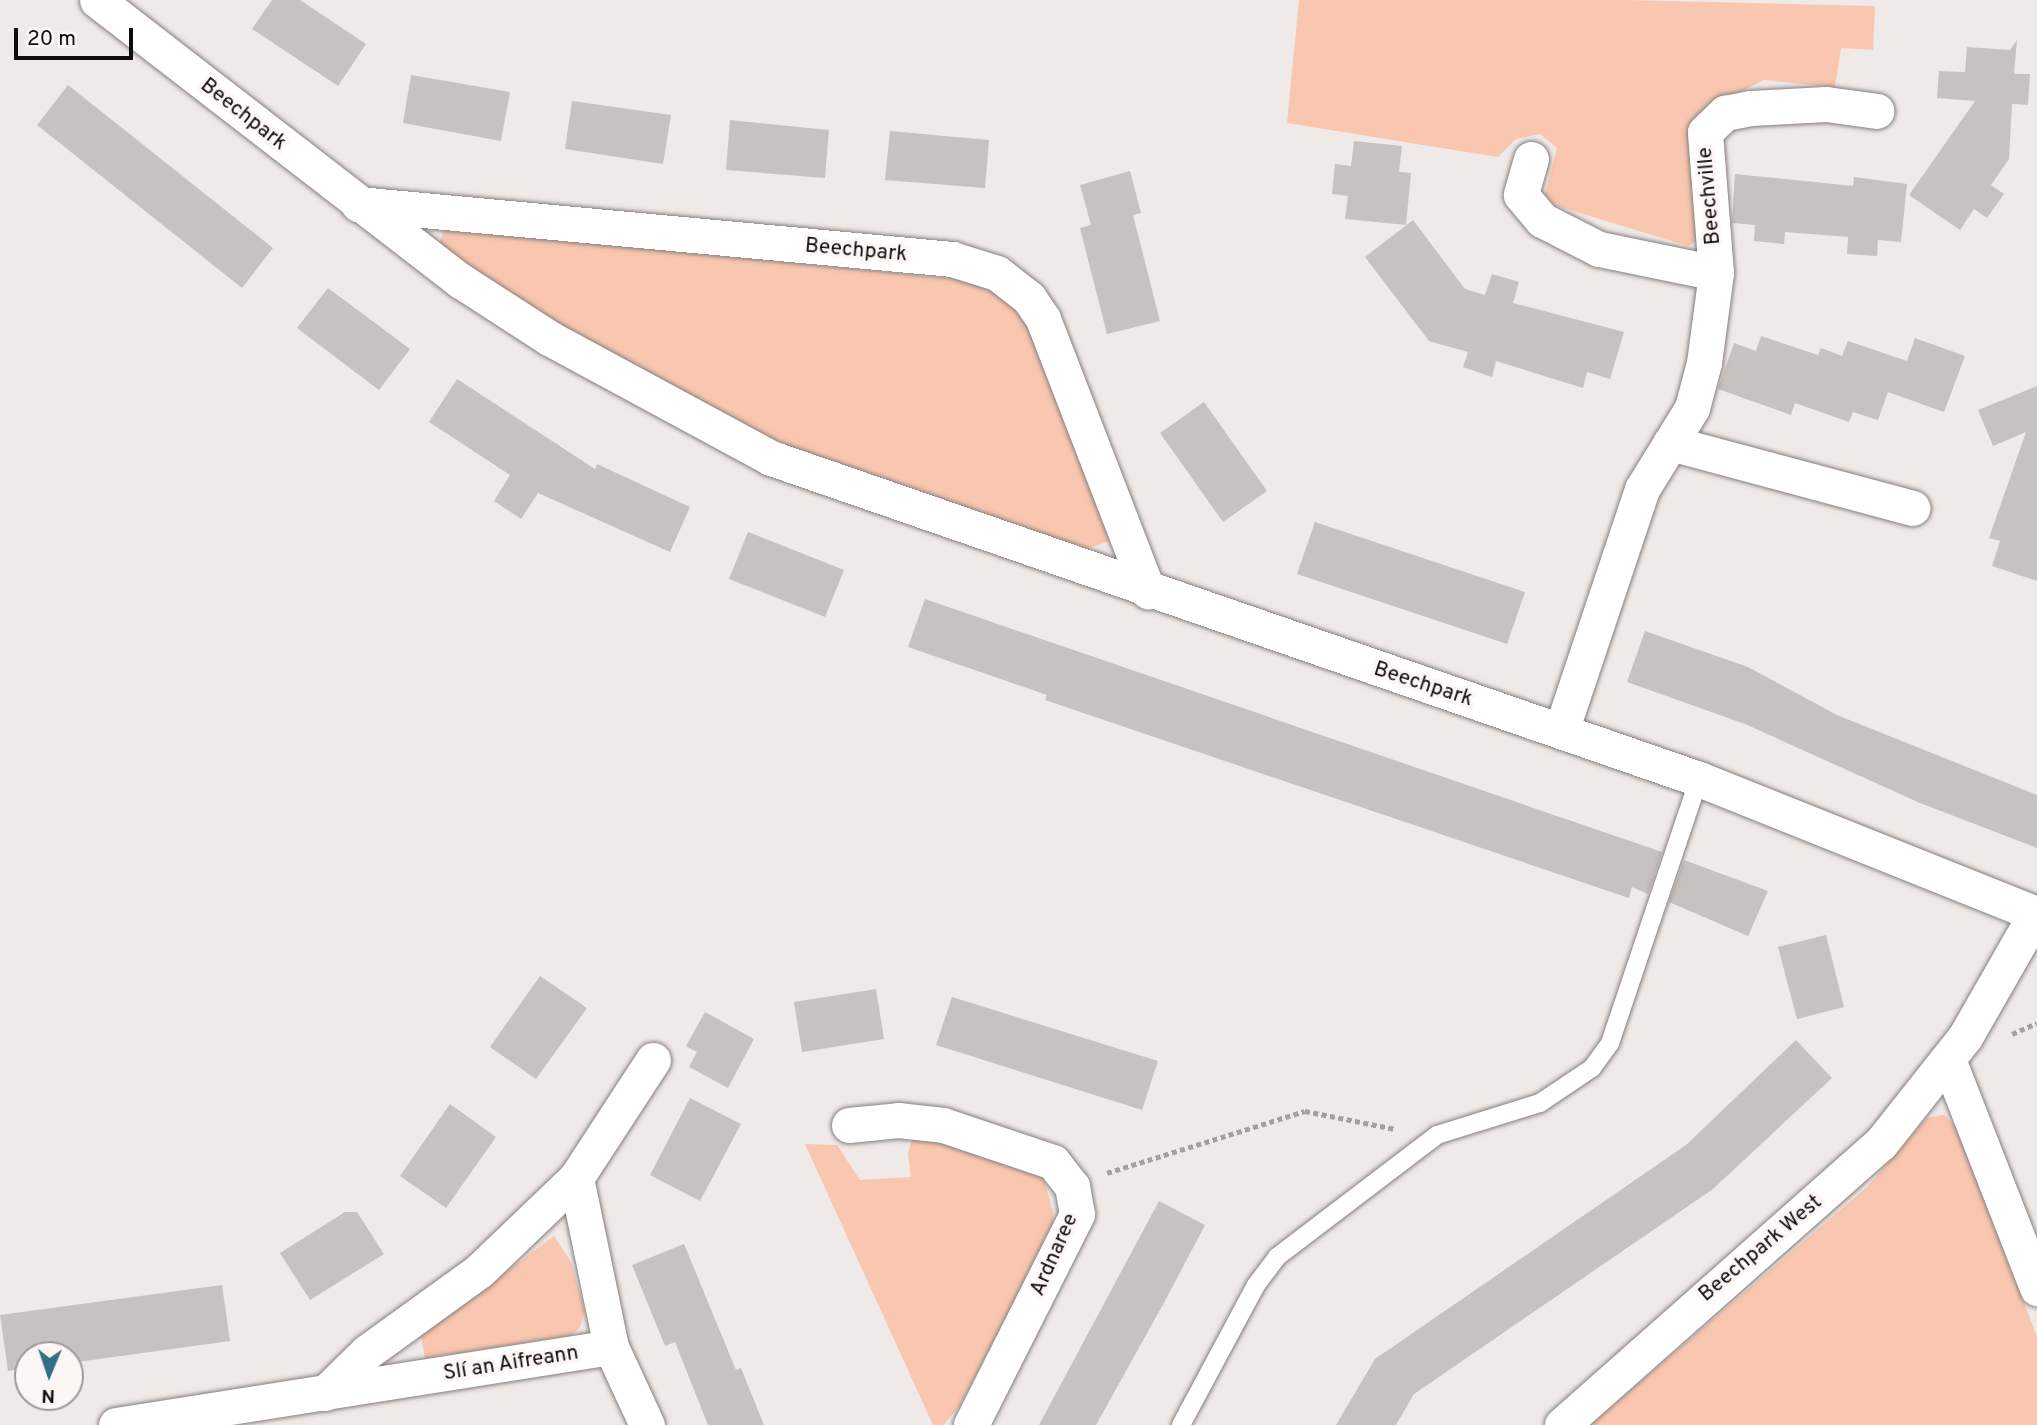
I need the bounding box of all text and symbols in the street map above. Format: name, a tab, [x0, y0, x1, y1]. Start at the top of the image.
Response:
scale bar	[18, 14, 136, 58]
text: 20 m	[27, 26, 76, 53]
street label: Beechpark	[195, 73, 291, 157]
street label: Beechville	[1693, 146, 1727, 246]
street label: Beechpark	[804, 234, 908, 268]
street label: Beechpark	[1370, 657, 1476, 713]
street label: Beechpark West	[1694, 1190, 1828, 1308]
street label: Ardnaree	[1026, 1210, 1084, 1300]
north arrow	[14, 1341, 84, 1411]
street label: Slí an Aifreann	[441, 1341, 581, 1387]
text: N	[41, 1383, 56, 1407]

